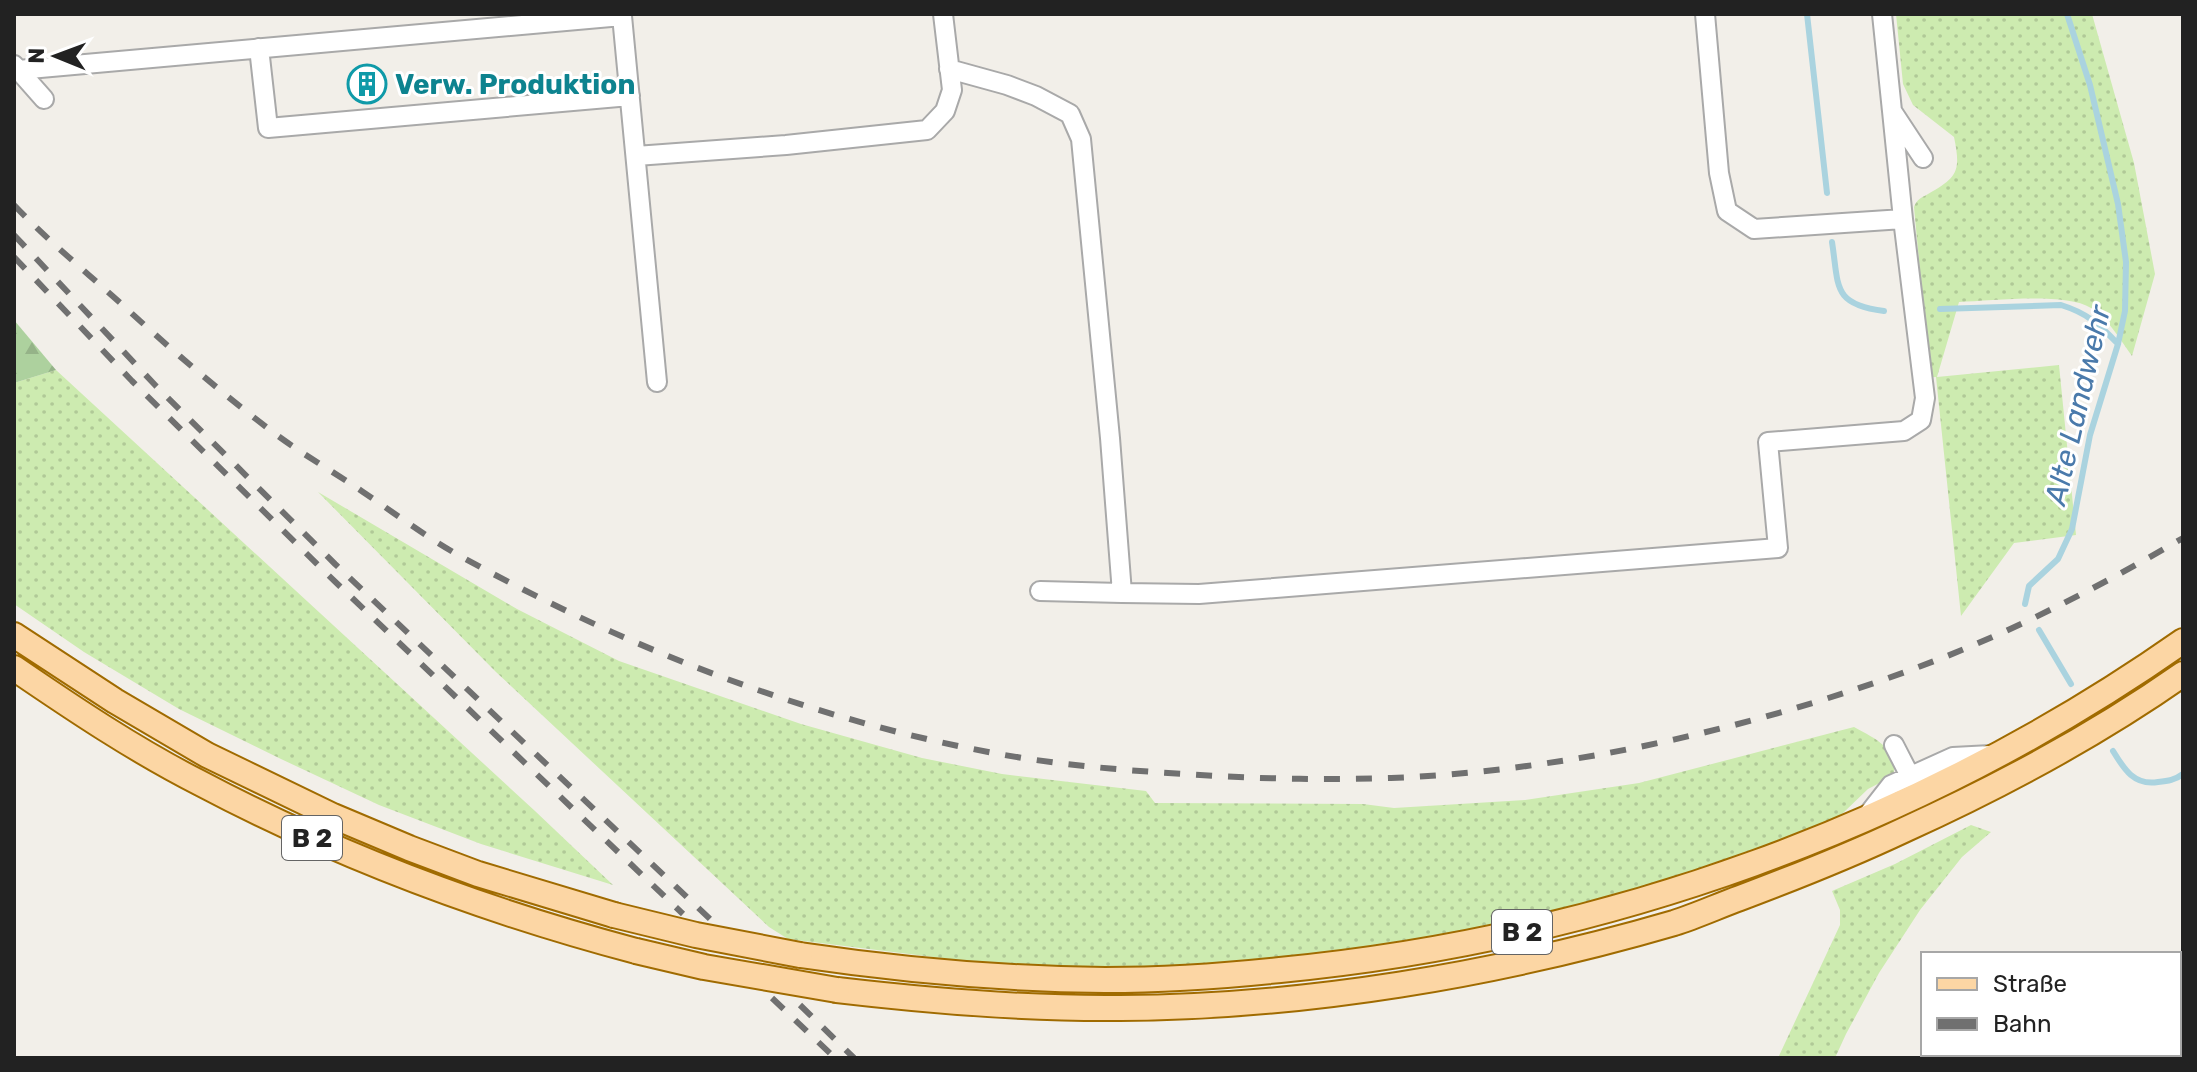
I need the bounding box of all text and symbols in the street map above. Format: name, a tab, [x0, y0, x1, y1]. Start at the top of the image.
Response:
north arrow	[16, 16, 96, 96]
text: N	[23, 48, 50, 64]
building icon: Verw. Produktion	[346, 63, 388, 105]
place label: Verw. Produktion	[395, 68, 635, 101]
water label: Alte Landwehr	[2037, 300, 2119, 510]
road number: B 2	[282, 816, 342, 860]
road number: B 2	[1492, 910, 1552, 954]
legend	[1921, 952, 2181, 1056]
text: Straße	[1993, 970, 2067, 998]
text: Bahn	[1993, 1010, 2051, 1038]

